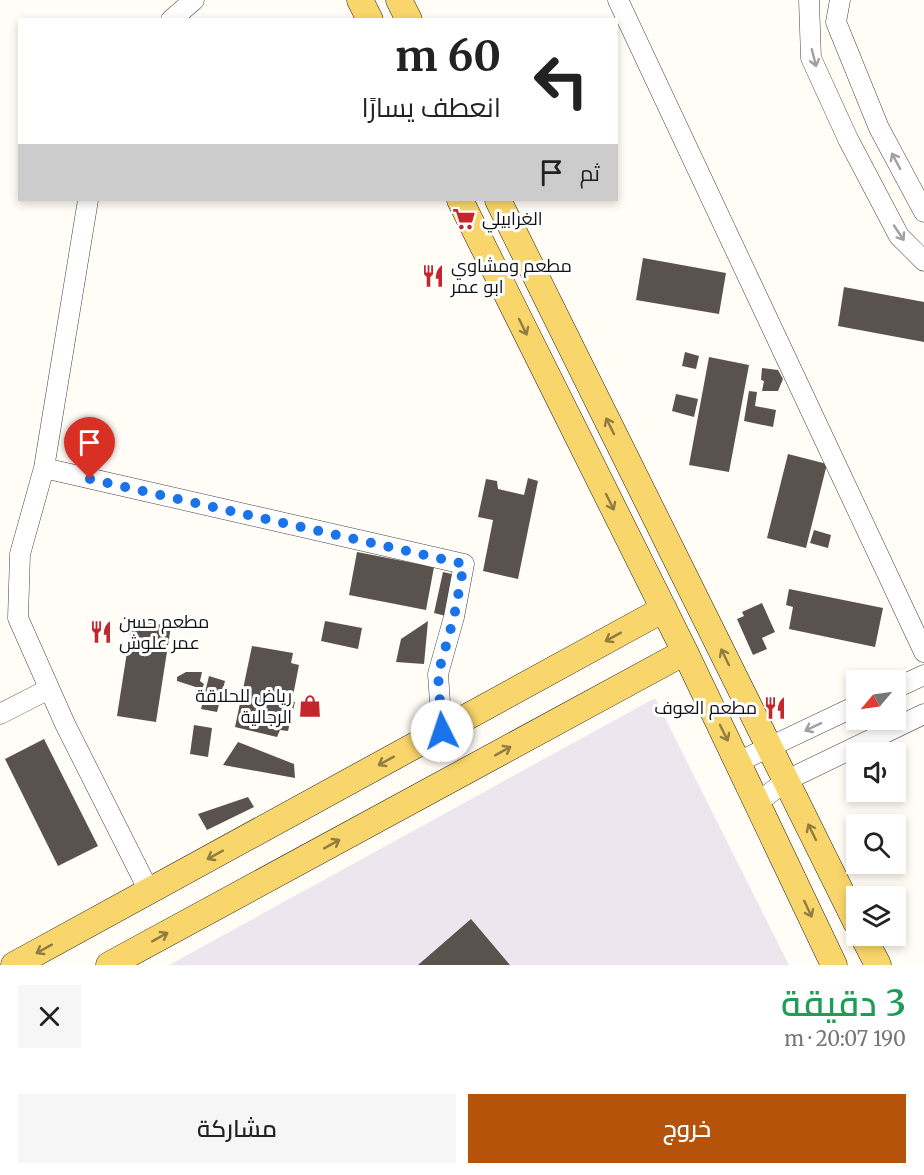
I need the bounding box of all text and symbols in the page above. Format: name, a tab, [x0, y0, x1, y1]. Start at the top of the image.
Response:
text: 60 m	[395, 30, 501, 82]
icon: left	[522, 42, 600, 120]
one-way arrow	[808, 48, 820, 67]
text: انعطف يسارًا	[361, 90, 501, 124]
one-way arrow	[890, 152, 901, 170]
icon: arrive	[535, 156, 568, 189]
text: ثم	[580, 159, 600, 187]
supermarket icon: الغرابيلي	[451, 206, 477, 232]
place label: الغرابيلي	[482, 207, 543, 233]
one-way arrow	[892, 224, 905, 241]
place label: مطعم ومشاوي ابو عمر	[450, 254, 572, 298]
restaurant icon: مطعم ومشاوي ابو عمر	[420, 263, 446, 289]
one-way arrow	[517, 318, 529, 335]
pin	[64, 417, 115, 479]
one-way arrow	[604, 418, 616, 436]
icon: arrive	[73, 426, 106, 459]
one-way arrow	[605, 492, 616, 510]
place label: مطعم حسن عمر علوش	[119, 610, 209, 654]
restaurant icon: مطعم حسن عمر علوش	[88, 619, 114, 645]
one-way arrow	[604, 632, 622, 643]
one-way arrow	[719, 648, 731, 666]
north arrow	[846, 670, 906, 730]
map controls	[846, 670, 906, 946]
place label: رياض للحلاقة الرجالية	[195, 684, 292, 728]
shop icon: رياض للحلاقة الرجالية	[297, 693, 323, 719]
restaurant icon: مطعم العوف	[762, 695, 788, 721]
place label: مطعم العوف	[654, 696, 757, 720]
position arrow	[410, 699, 474, 763]
one-way arrow	[805, 721, 823, 733]
one-way arrow	[718, 724, 730, 742]
button: sound	[846, 742, 906, 802]
one-way arrow	[494, 745, 511, 757]
one-way arrow	[378, 755, 395, 767]
button: search	[846, 814, 906, 874]
one-way arrow	[806, 823, 817, 841]
one-way arrow	[322, 838, 340, 849]
one-way arrow	[207, 849, 224, 861]
button: layers	[846, 886, 906, 946]
one-way arrow	[802, 900, 814, 918]
one-way arrow	[151, 931, 169, 942]
one-way arrow	[36, 943, 53, 955]
text: 3 دقيقة	[781, 981, 906, 1026]
button: close	[18, 985, 81, 1048]
text: 190 m · 20:07	[784, 1026, 906, 1051]
button: مشاركة	[18, 1094, 456, 1163]
button: خروج	[468, 1094, 906, 1163]

